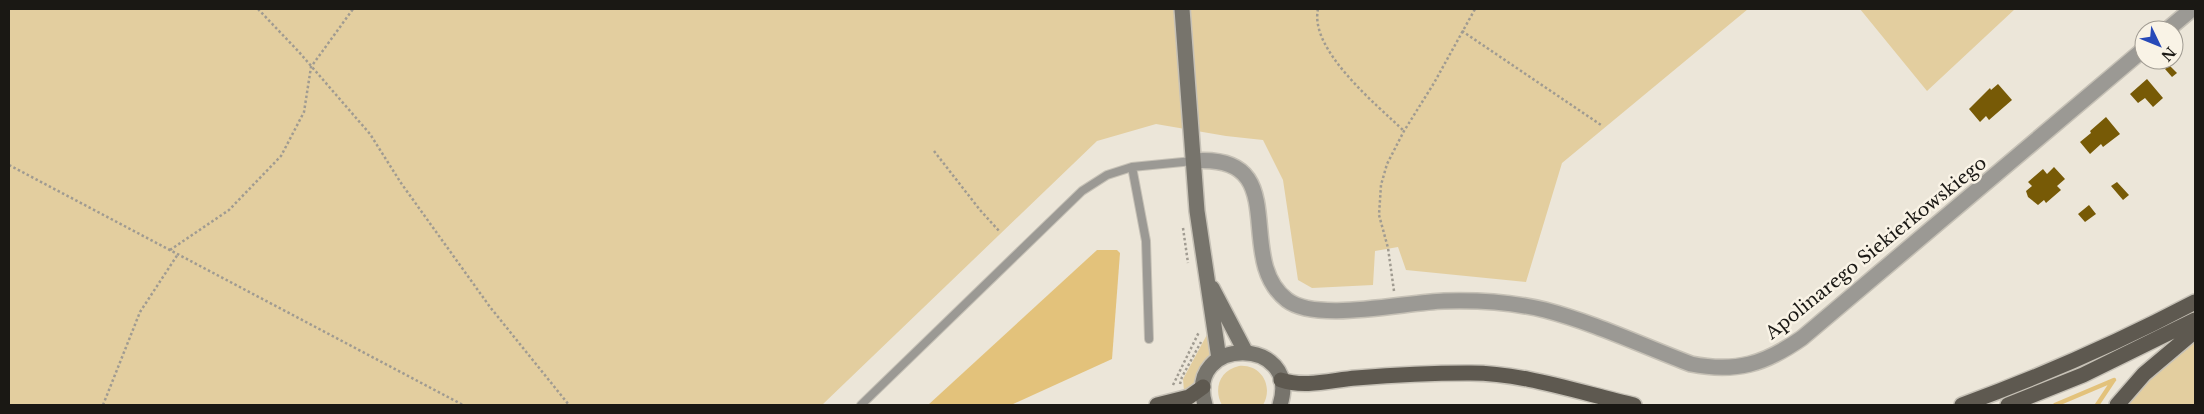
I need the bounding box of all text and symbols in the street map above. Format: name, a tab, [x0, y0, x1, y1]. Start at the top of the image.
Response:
north arrow	[2134, 20, 2184, 70]
text: N	[2157, 43, 2180, 65]
street label: Apolinarego Siekierkowskiego	[1760, 152, 1991, 345]

